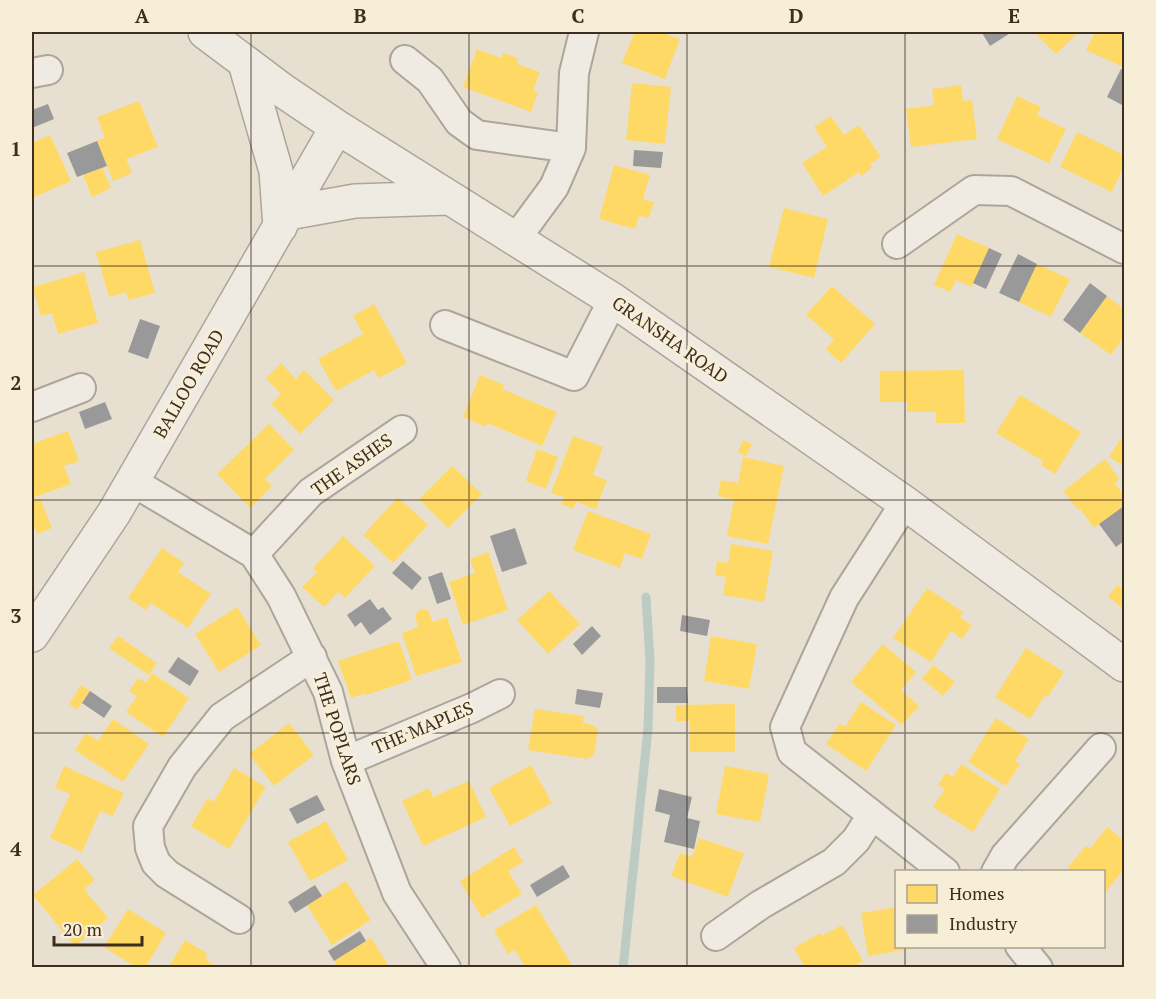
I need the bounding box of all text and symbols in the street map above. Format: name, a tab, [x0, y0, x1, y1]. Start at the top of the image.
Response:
text: A	[135, 2, 150, 29]
text: B	[354, 2, 367, 29]
text: C	[571, 2, 585, 29]
text: D	[789, 2, 803, 29]
text: E	[1008, 2, 1020, 29]
text: 1	[10, 135, 22, 162]
street label: GRANSHA ROAD	[608, 290, 733, 388]
street label: BALLOO ROAD	[147, 325, 229, 442]
text: 2	[10, 369, 22, 396]
street label: THE ASHES	[306, 427, 397, 501]
text: 3	[10, 602, 22, 629]
street label: THE POPLARS	[308, 669, 367, 788]
street label: THE MAPLES	[368, 695, 477, 759]
text: 4	[10, 835, 22, 862]
legend	[895, 870, 1105, 948]
text: Homes	[949, 881, 1004, 905]
scale bar	[54, 909, 142, 947]
text: Industry	[949, 911, 1018, 935]
text: 20 m	[63, 917, 103, 941]

